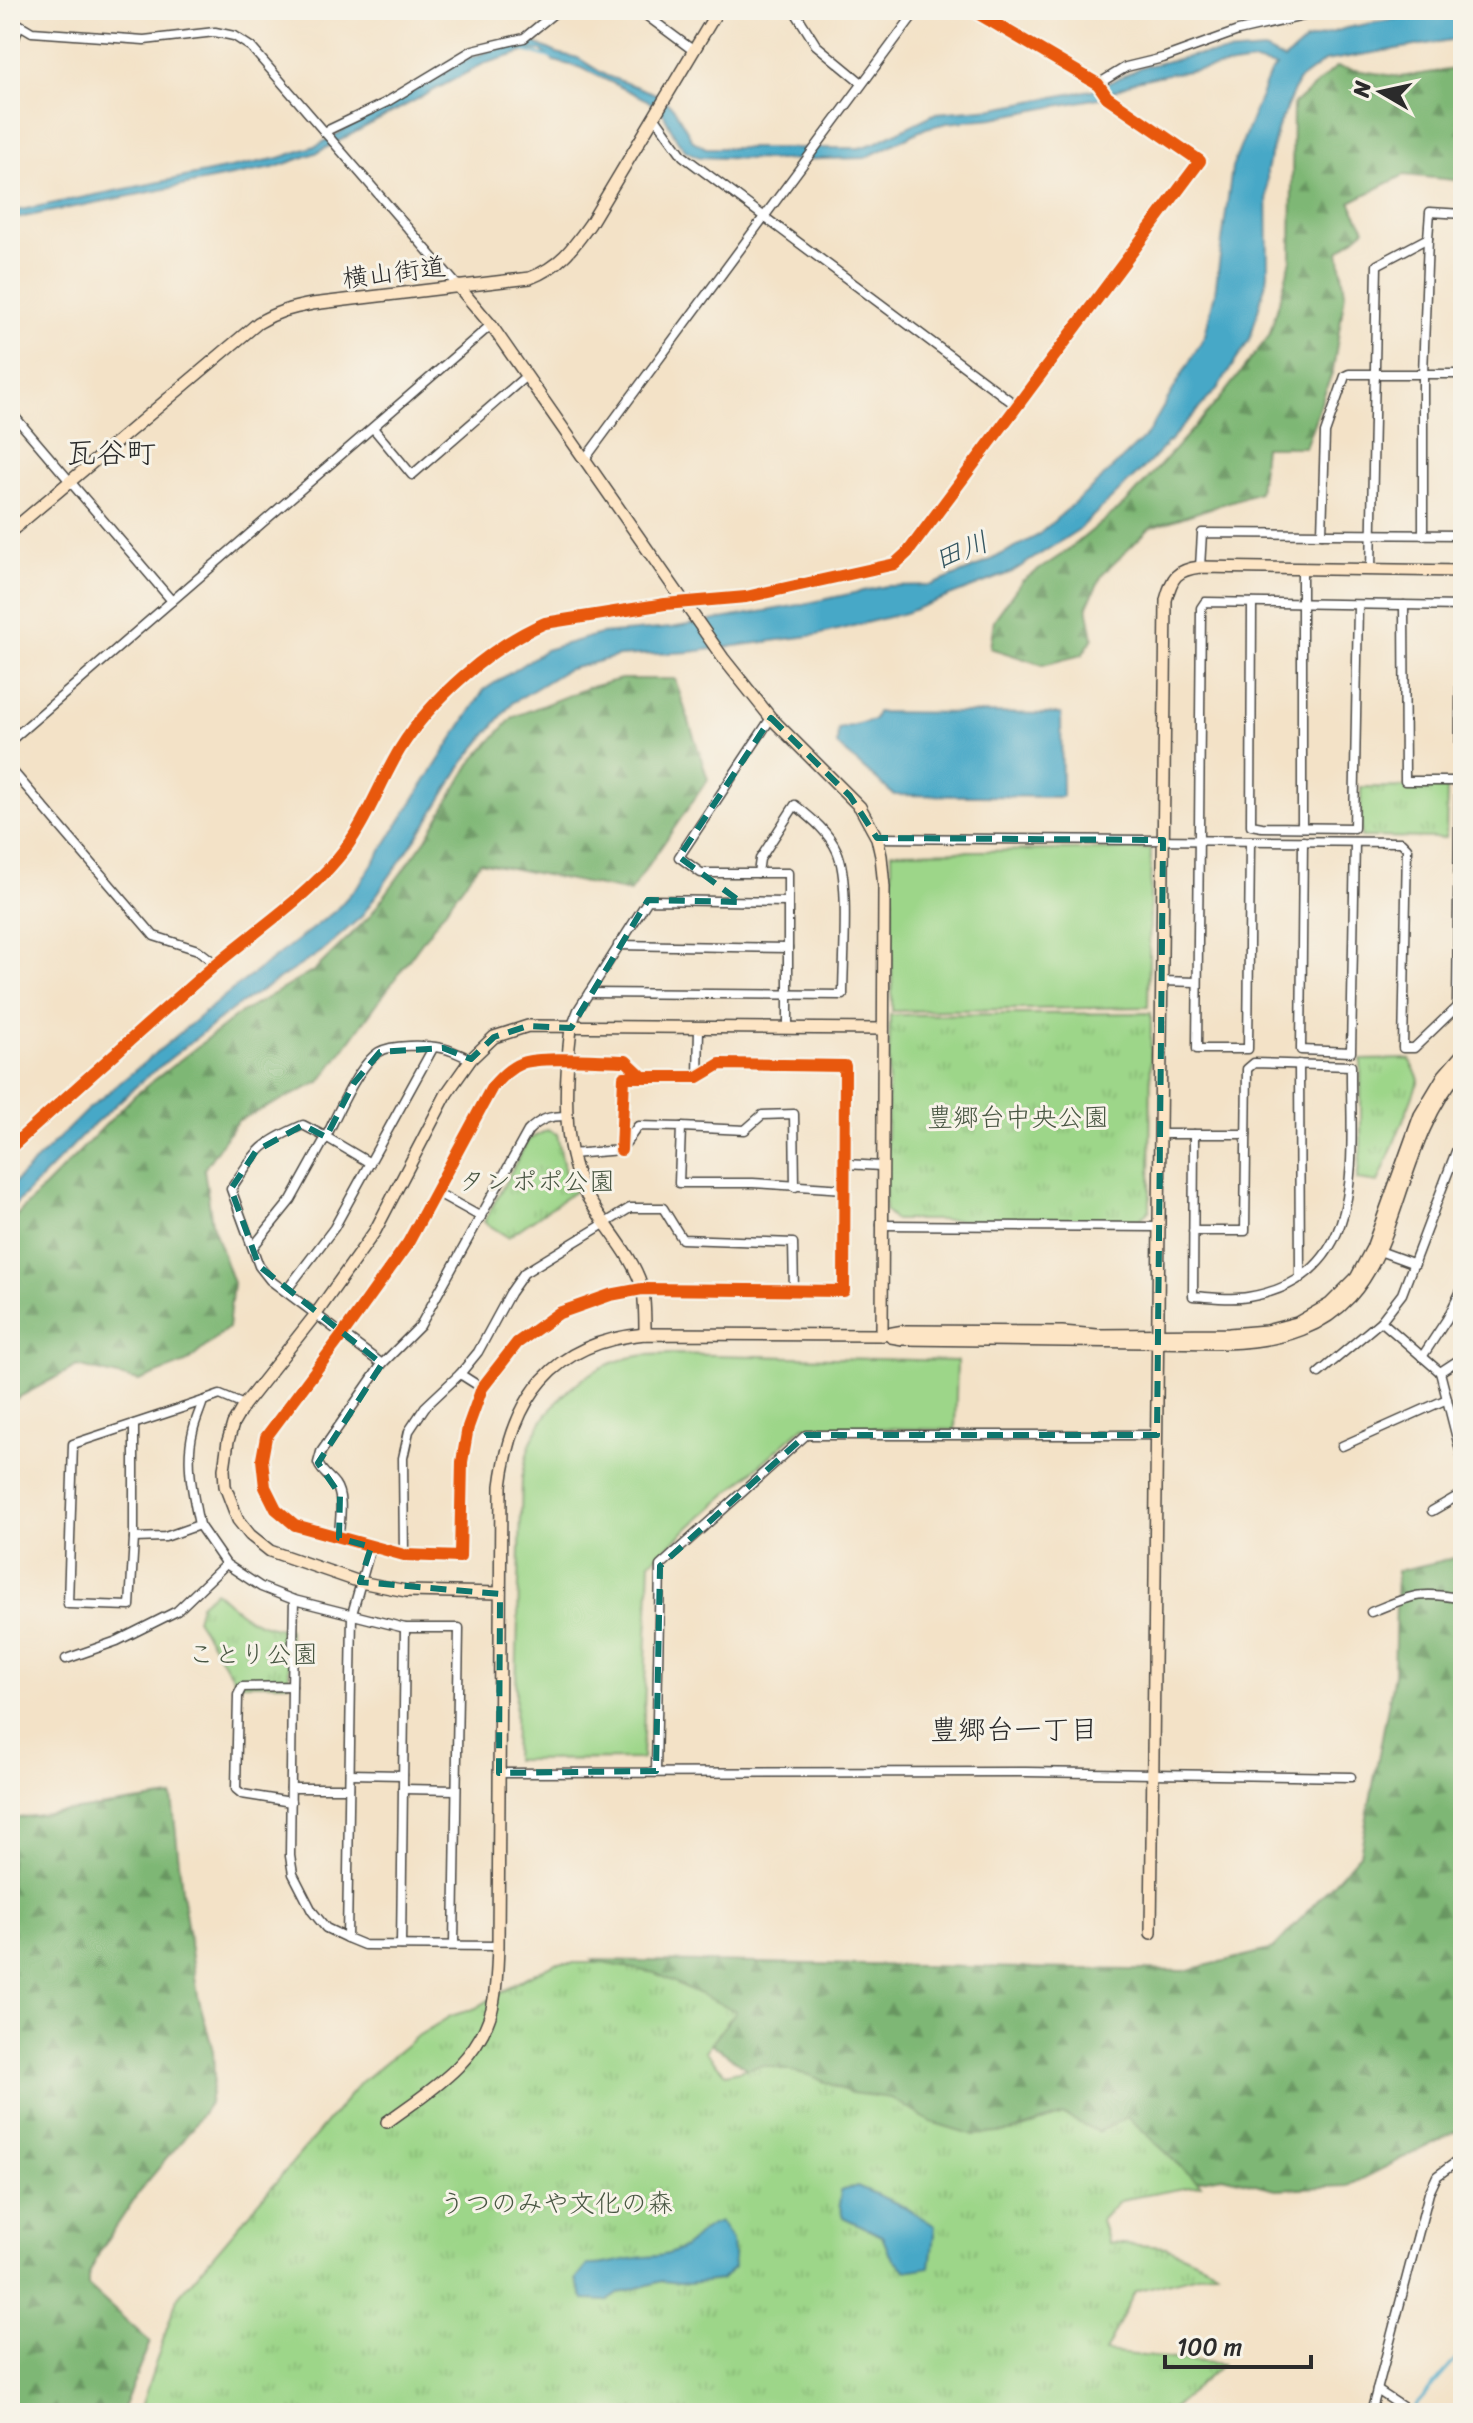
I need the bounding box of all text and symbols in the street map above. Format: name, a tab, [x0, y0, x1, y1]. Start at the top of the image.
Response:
north arrow	[1341, 52, 1421, 132]
text: N	[1341, 78, 1382, 101]
street label: 横山街道	[340, 243, 448, 301]
district label: 瓦谷町	[66, 426, 156, 480]
water label: 田川	[926, 517, 996, 584]
park label: 豊郷台中央公園	[927, 1094, 1109, 1140]
park label: タンポポ公園	[459, 1158, 615, 1204]
park label: ことり公園	[188, 1631, 318, 1677]
district label: 豊郷台一丁目	[930, 1705, 1098, 1754]
park label: うつのみや文化の森	[439, 2180, 673, 2226]
scale bar	[1165, 2319, 1311, 2369]
text: 100 m	[1177, 2326, 1242, 2368]

